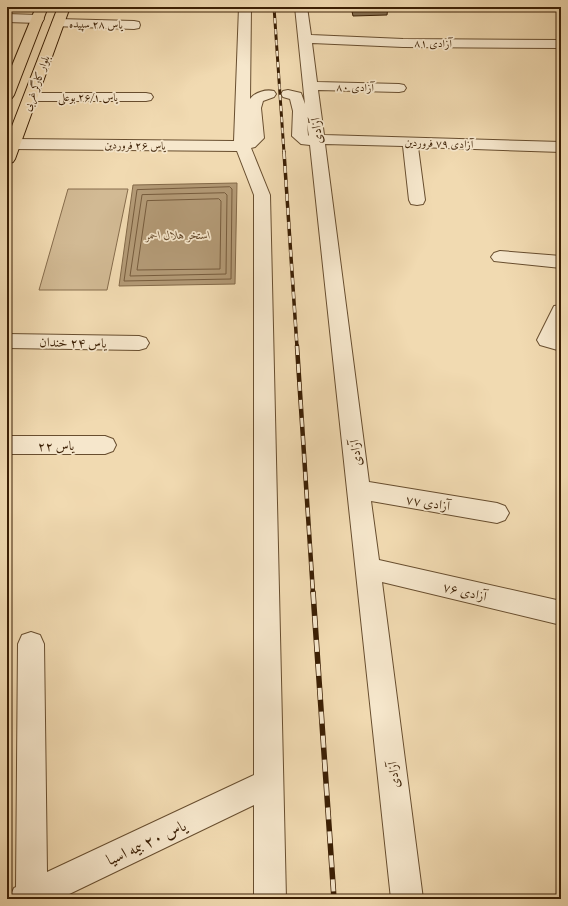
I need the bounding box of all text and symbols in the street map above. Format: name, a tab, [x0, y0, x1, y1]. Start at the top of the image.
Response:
street label: یاس ۲۸ سپیده	[69, 18, 124, 32]
street label: آزادی ۸۱	[414, 36, 454, 50]
street label: بلوار کارگر غربی	[19, 53, 53, 113]
street label: آزادی ۸۰	[336, 80, 376, 94]
street label: یاس ۲۶/۱ بوعلی	[58, 91, 119, 106]
street label: آزادی	[307, 116, 327, 145]
street label: آزادی ۷۹ فروردین	[404, 135, 475, 152]
street label: یاس ۲۶ فروردین	[104, 138, 167, 154]
water label: استخر هلال احمر	[144, 228, 211, 243]
street label: یاس ۲۴ خندان	[39, 334, 108, 352]
street label: یاس ۲۲	[38, 438, 76, 454]
street label: آزادی	[346, 438, 366, 467]
street label: آزادی ۷۷	[405, 492, 452, 515]
street label: آزادی ۷۶	[441, 579, 489, 605]
street label: آزادی	[384, 760, 404, 789]
street label: یاس ۲۰ بیمه اسیا	[103, 815, 190, 870]

